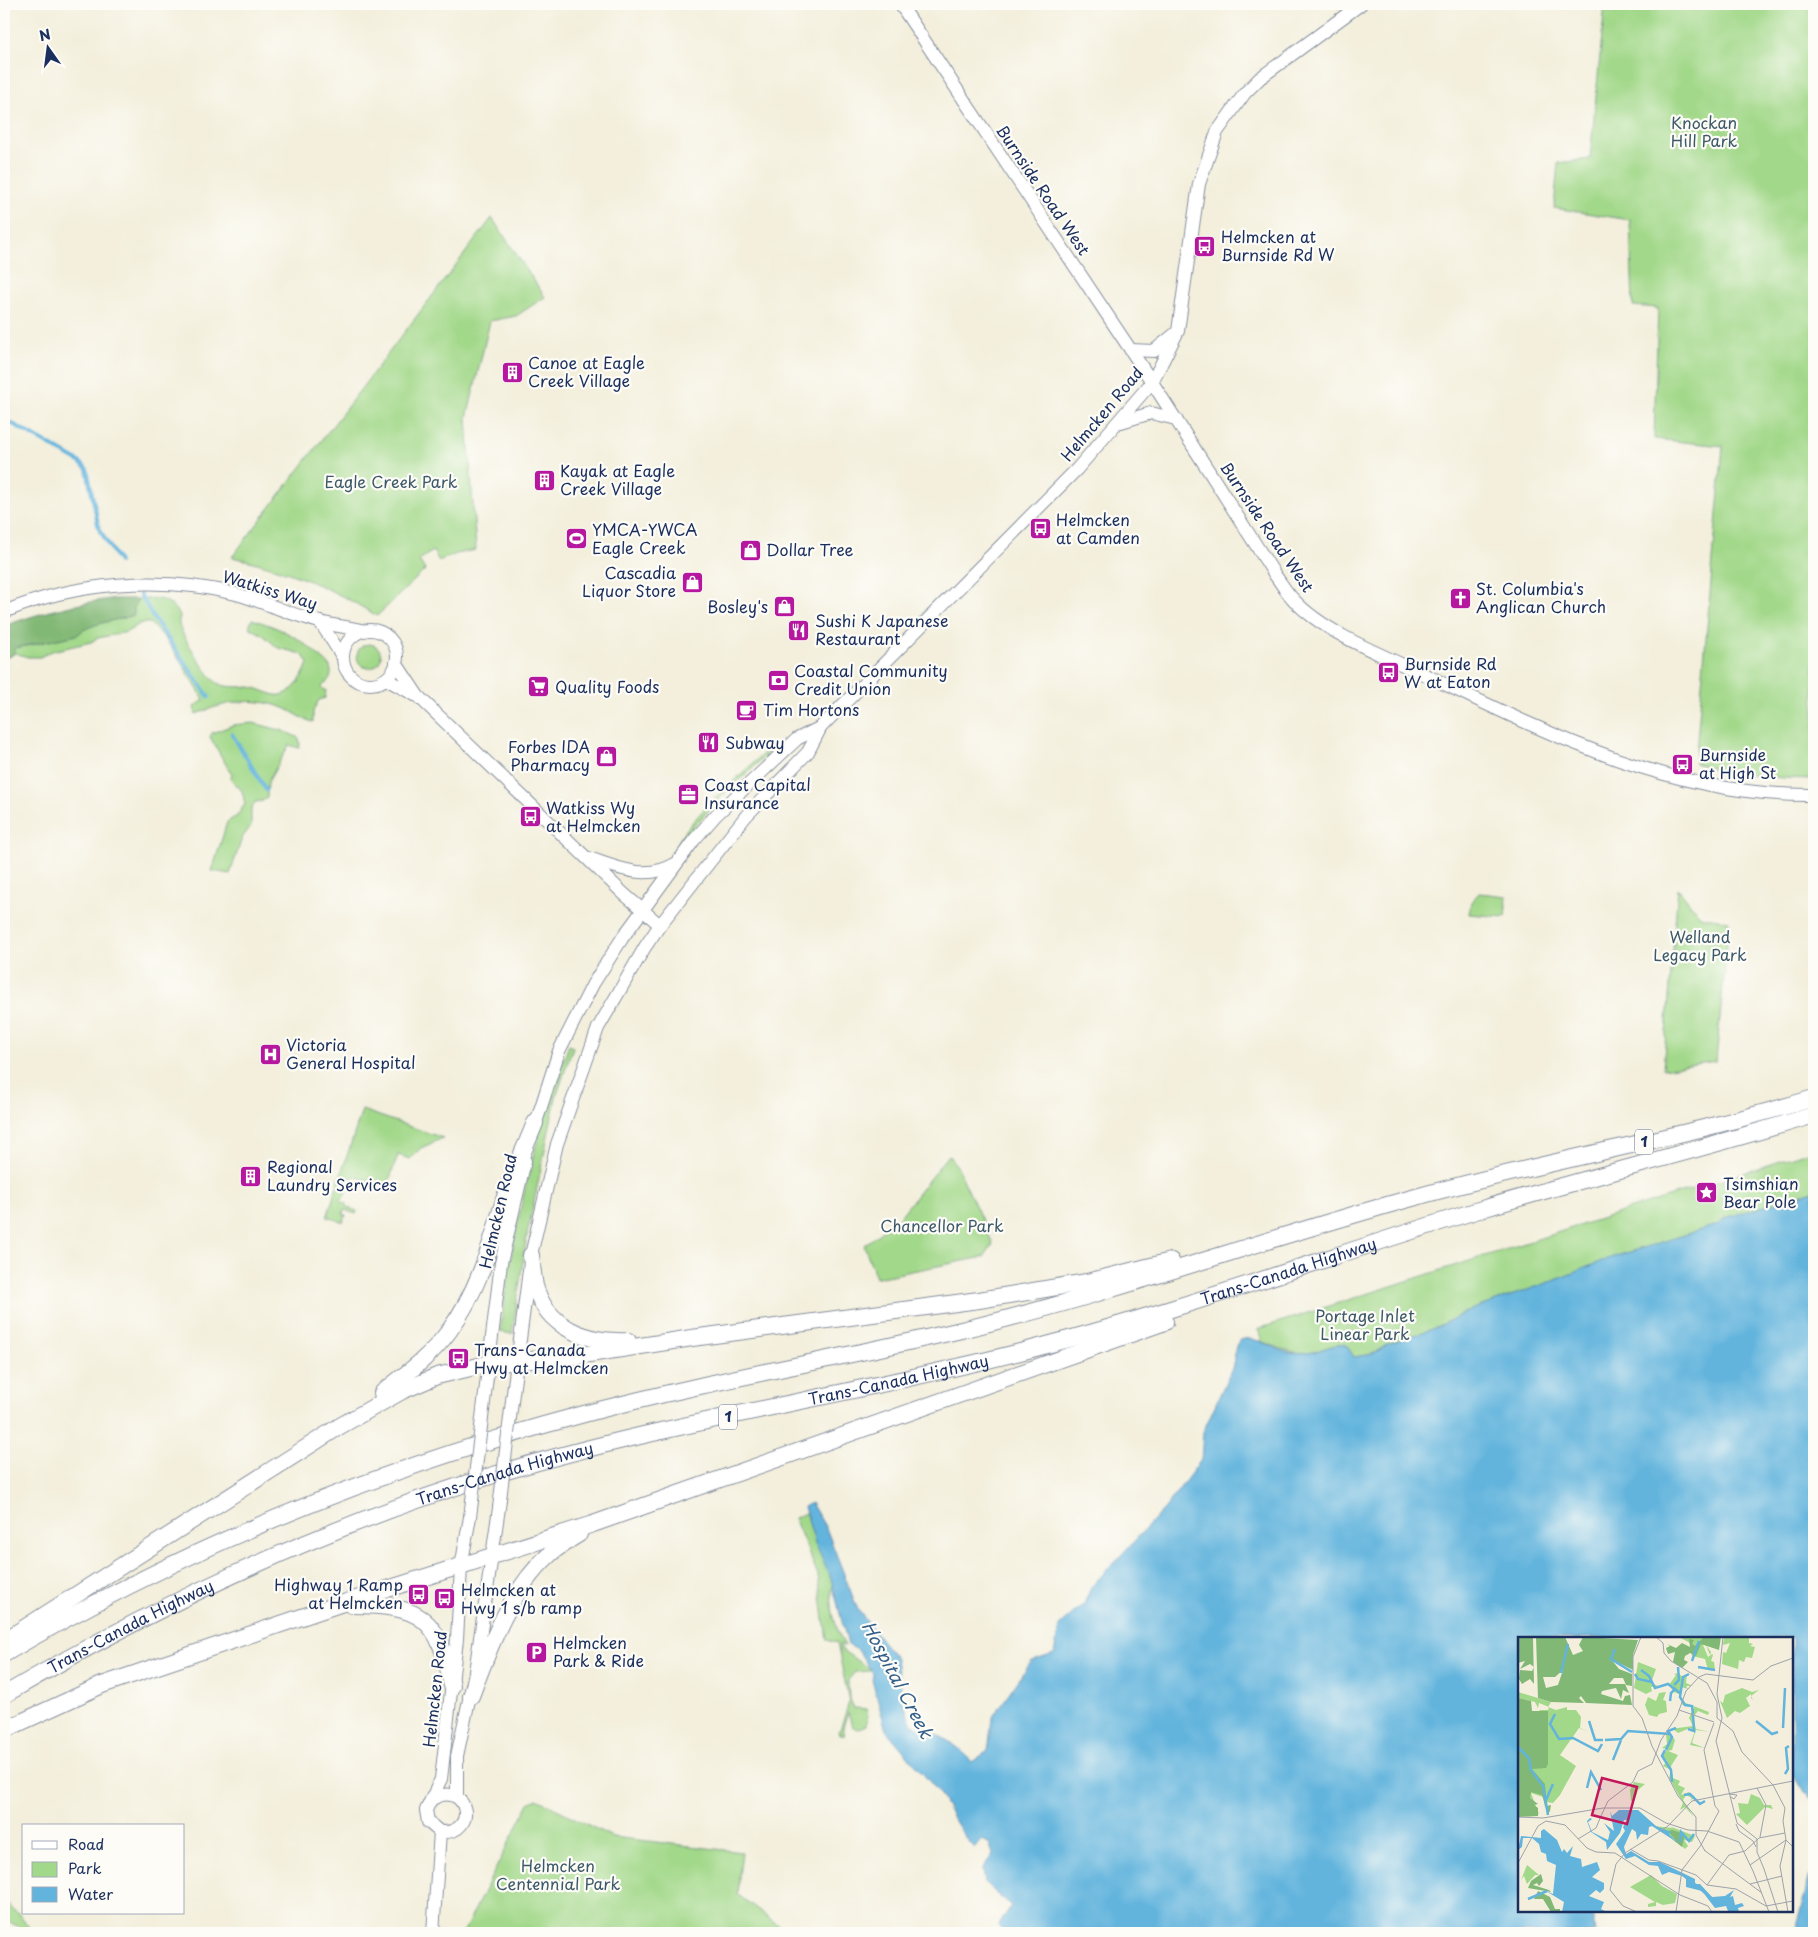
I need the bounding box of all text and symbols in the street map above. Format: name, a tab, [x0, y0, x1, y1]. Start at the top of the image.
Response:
north arrow	[22, 22, 72, 72]
text: N	[37, 23, 53, 46]
park label: Knockan Hill Park	[1671, 110, 1738, 152]
street label: Burnside Road West	[991, 119, 1097, 260]
place label: Helmcken at Burnside Rd W	[1221, 224, 1335, 266]
bus stop icon: Helmcken at Burnside Rd W	[1193, 234, 1217, 258]
place label: Canoe at Eagle Creek Village	[528, 350, 645, 392]
building icon: Canoe at Eagle Creek Village	[500, 360, 524, 384]
street label: Helmcken Road	[1054, 361, 1148, 466]
street label: Burnside Road West	[1215, 456, 1321, 597]
place label: Kayak at Eagle Creek Village	[560, 458, 675, 500]
building icon: Kayak at Eagle Creek Village	[532, 468, 556, 492]
park label: Eagle Creek Park	[324, 469, 458, 493]
place label: Helmcken at Camden	[1056, 507, 1140, 549]
place label: YMCA-YWCA Eagle Creek	[592, 517, 698, 559]
bus stop icon: Helmcken at Camden	[1028, 517, 1052, 541]
sports icon: YMCA-YWCA Eagle Creek	[564, 527, 588, 551]
place label: Dollar Tree	[766, 537, 854, 561]
shop icon: Dollar Tree	[738, 538, 762, 562]
place label: Cascadia Liquor Store	[582, 560, 676, 602]
street label: Watkiss Way	[220, 563, 321, 615]
shop icon: Cascadia Liquor Store	[680, 570, 704, 594]
place label: St. Columbia's Anglican Church	[1476, 576, 1606, 618]
church icon: St. Columbia's Anglican Church	[1448, 586, 1472, 610]
place label: Bosley's	[707, 594, 768, 618]
shop icon: Bosley's	[772, 595, 796, 619]
place label: Sushi K Japanese Restaurant	[815, 608, 948, 650]
restaurant icon: Sushi K Japanese Restaurant	[787, 618, 811, 642]
place label: Burnside Rd W at Eaton	[1404, 651, 1497, 693]
place label: Coastal Community Credit Union	[794, 658, 948, 700]
bus stop icon: Burnside Rd W at Eaton	[1376, 661, 1400, 685]
bank icon: Coastal Community Credit Union	[766, 668, 790, 692]
place label: Quality Foods	[555, 674, 659, 698]
supermarket icon: Quality Foods	[527, 675, 551, 699]
place label: Tim Hortons	[763, 697, 859, 721]
cafe icon: Tim Hortons	[735, 698, 759, 722]
place label: Subway	[725, 730, 784, 754]
restaurant icon: Subway	[697, 731, 721, 755]
place label: Forbes IDA Pharmacy	[508, 734, 590, 776]
place label: Burnside at High St	[1699, 742, 1776, 784]
shop icon: Forbes IDA Pharmacy	[594, 744, 618, 768]
bus stop icon: Burnside at High St	[1671, 752, 1695, 776]
place label: Coast Capital Insurance	[704, 772, 811, 814]
office icon: Coast Capital Insurance	[676, 782, 700, 806]
place label: Watkiss Wy at Helmcken	[546, 795, 641, 837]
bus stop icon: Watkiss Wy at Helmcken	[518, 805, 542, 829]
park label: Welland Legacy Park	[1653, 924, 1747, 966]
place label: Victoria General Hospital	[286, 1032, 416, 1074]
hospital icon: Victoria General Hospital	[258, 1042, 282, 1066]
road number: 1	[1635, 1130, 1653, 1154]
street label: Helmcken Road	[472, 1151, 522, 1271]
place label: Regional Laundry Services	[267, 1154, 397, 1196]
building icon: Regional Laundry Services	[239, 1164, 263, 1188]
place label: Tsimshian Bear Pole	[1723, 1171, 1799, 1213]
place icon: Tsimshian Bear Pole	[1695, 1181, 1719, 1205]
park label: Chancellor Park	[880, 1213, 1004, 1237]
street label: Trans-Canada Highway	[1197, 1230, 1379, 1310]
park label: Portage Inlet Linear Park	[1315, 1303, 1415, 1345]
place label: Trans-Canada Hwy at Helmcken	[474, 1337, 609, 1379]
bus stop icon: Trans-Canada Hwy at Helmcken	[446, 1347, 470, 1371]
street label: Trans-Canada Highway	[806, 1347, 991, 1410]
road number: 1	[719, 1404, 737, 1430]
street label: Trans-Canada Highway	[412, 1435, 595, 1511]
place label: Highway 1 Ramp at Helmcken	[274, 1572, 403, 1614]
street label: Trans-Canada Highway	[43, 1573, 217, 1679]
place label: Helmcken at Hwy 1 s/b ramp	[461, 1577, 582, 1619]
bus stop icon: Highway 1 Ramp at Helmcken	[407, 1582, 431, 1606]
bus stop icon: Helmcken at Hwy 1 s/b ramp	[433, 1587, 457, 1611]
water label: Hospital Creek	[856, 1616, 941, 1744]
street label: Helmcken Road	[416, 1629, 452, 1748]
place label: Helmcken Park & Ride	[553, 1630, 644, 1672]
inset map	[1518, 1637, 1793, 1912]
parking icon: Helmcken Park & Ride	[525, 1640, 549, 1664]
legend	[22, 1824, 185, 1914]
text: Road	[68, 1832, 104, 1855]
park label: Helmcken Centennial Park	[496, 1853, 620, 1895]
text: Park	[68, 1856, 102, 1879]
text: Water	[68, 1882, 113, 1905]

